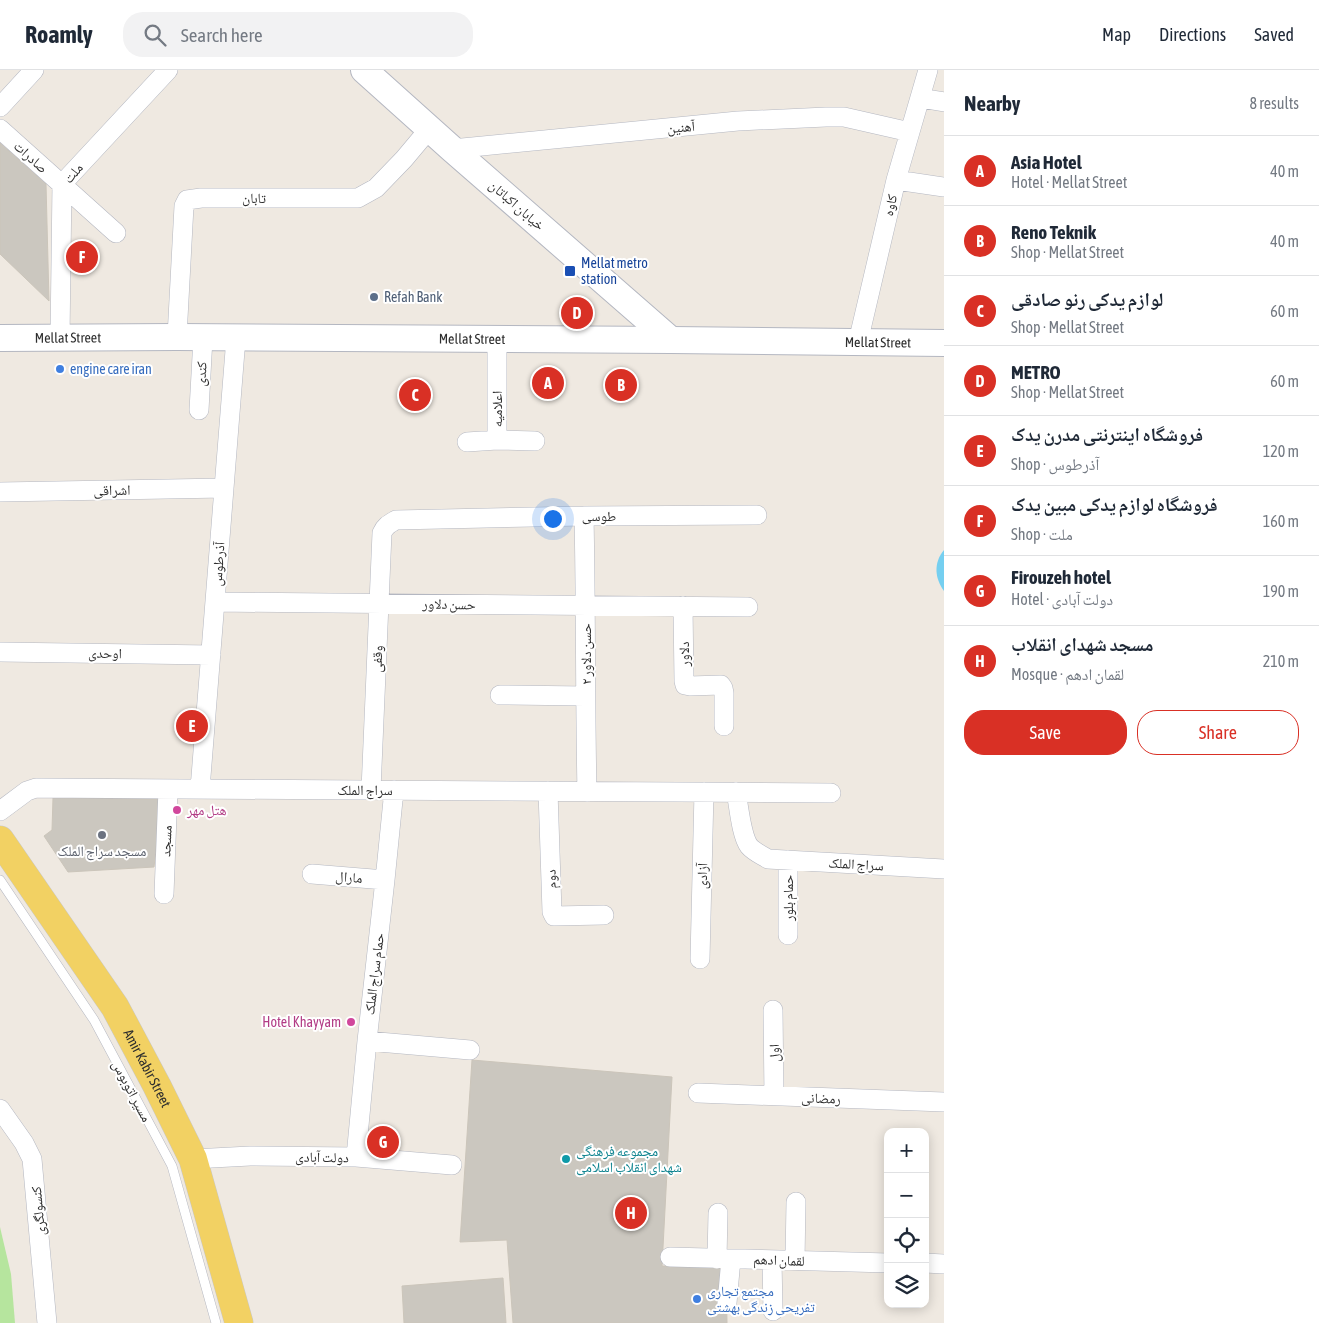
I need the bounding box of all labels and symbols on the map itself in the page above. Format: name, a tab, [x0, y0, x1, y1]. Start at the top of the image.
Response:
street label: آهنین	[666, 118, 696, 137]
street label: صادرات	[10, 138, 51, 177]
street label: ملت	[60, 160, 86, 186]
street label: خیابان اکباتان	[485, 177, 548, 234]
street label: تابان	[242, 190, 266, 207]
street label: کاوه	[880, 192, 901, 218]
pin: F	[66, 238, 98, 276]
place label: Mellat metro station	[581, 255, 648, 287]
marker: Mellat metro station	[563, 264, 577, 278]
place label: Refah Bank	[384, 289, 443, 305]
marker: Refah Bank	[368, 291, 380, 303]
pin: D	[561, 294, 593, 332]
street label: Mellat Street	[35, 329, 101, 346]
street label: Mellat Street	[439, 331, 505, 347]
street label: Mellat Street	[845, 334, 911, 351]
place label: engine care iran	[70, 361, 152, 377]
street label: کندی	[192, 361, 211, 387]
marker: engine care iran	[54, 363, 66, 375]
pin: A	[532, 364, 564, 402]
pin: B	[605, 366, 637, 404]
pin: C	[399, 376, 431, 414]
street label: اعلامیه	[489, 391, 505, 427]
street label: اشراقی	[93, 482, 131, 499]
your location	[540, 506, 566, 532]
street label: طوسی	[582, 508, 616, 525]
street label: آذرطوس	[208, 541, 229, 587]
street label: حسن دلاور	[421, 596, 476, 613]
street label: حسن دلاور ۲	[578, 623, 595, 685]
street label: دلاور	[676, 641, 693, 668]
street label: اوحدی	[88, 645, 122, 662]
street label: وقفی	[369, 645, 386, 673]
pin: E	[176, 707, 208, 745]
street label: سراج الملک	[337, 782, 393, 800]
place label: هتل مهر	[186, 802, 227, 819]
marker: هتل مهر	[171, 804, 183, 816]
street label: مسجد	[157, 825, 175, 857]
marker: مسجد سراج الملک	[96, 829, 108, 841]
place label: مسجد سراج الملک	[58, 843, 146, 861]
street label: سراج الملک	[828, 855, 884, 875]
street label: آزادی	[694, 862, 711, 889]
street label: مارال	[335, 868, 363, 887]
street label: دوم	[543, 869, 561, 889]
street label: حمام بلور	[780, 875, 798, 922]
street label: حمام سراج الملک	[361, 932, 389, 1016]
place label: Hotel Khayyam	[262, 1014, 341, 1030]
marker: Hotel Khayyam	[345, 1016, 357, 1028]
street label: Amir Kabir Street	[120, 1026, 174, 1110]
street label: اول	[766, 1044, 783, 1062]
street label: مسیر اتوبوس	[108, 1057, 155, 1125]
street label: رمضانی	[801, 1089, 841, 1108]
pin: G	[367, 1123, 399, 1161]
place label: مجموعه فرهنگی شهدای انقلاب اسلامی	[576, 1143, 682, 1176]
street label: دولت آبادی	[295, 1149, 349, 1166]
marker: مجموعه فرهنگی شهدای انقلاب اسلامی	[560, 1153, 572, 1165]
street label: کنسولگری	[28, 1185, 49, 1236]
pin: H	[615, 1194, 647, 1232]
street label: لقمان ادهم	[753, 1251, 805, 1271]
place label: مجتمع تجاری تفریحی زندگی بهشتی	[707, 1283, 815, 1316]
marker: مجتمع تجاری تفریحی زندگی بهشتی	[691, 1293, 703, 1305]

